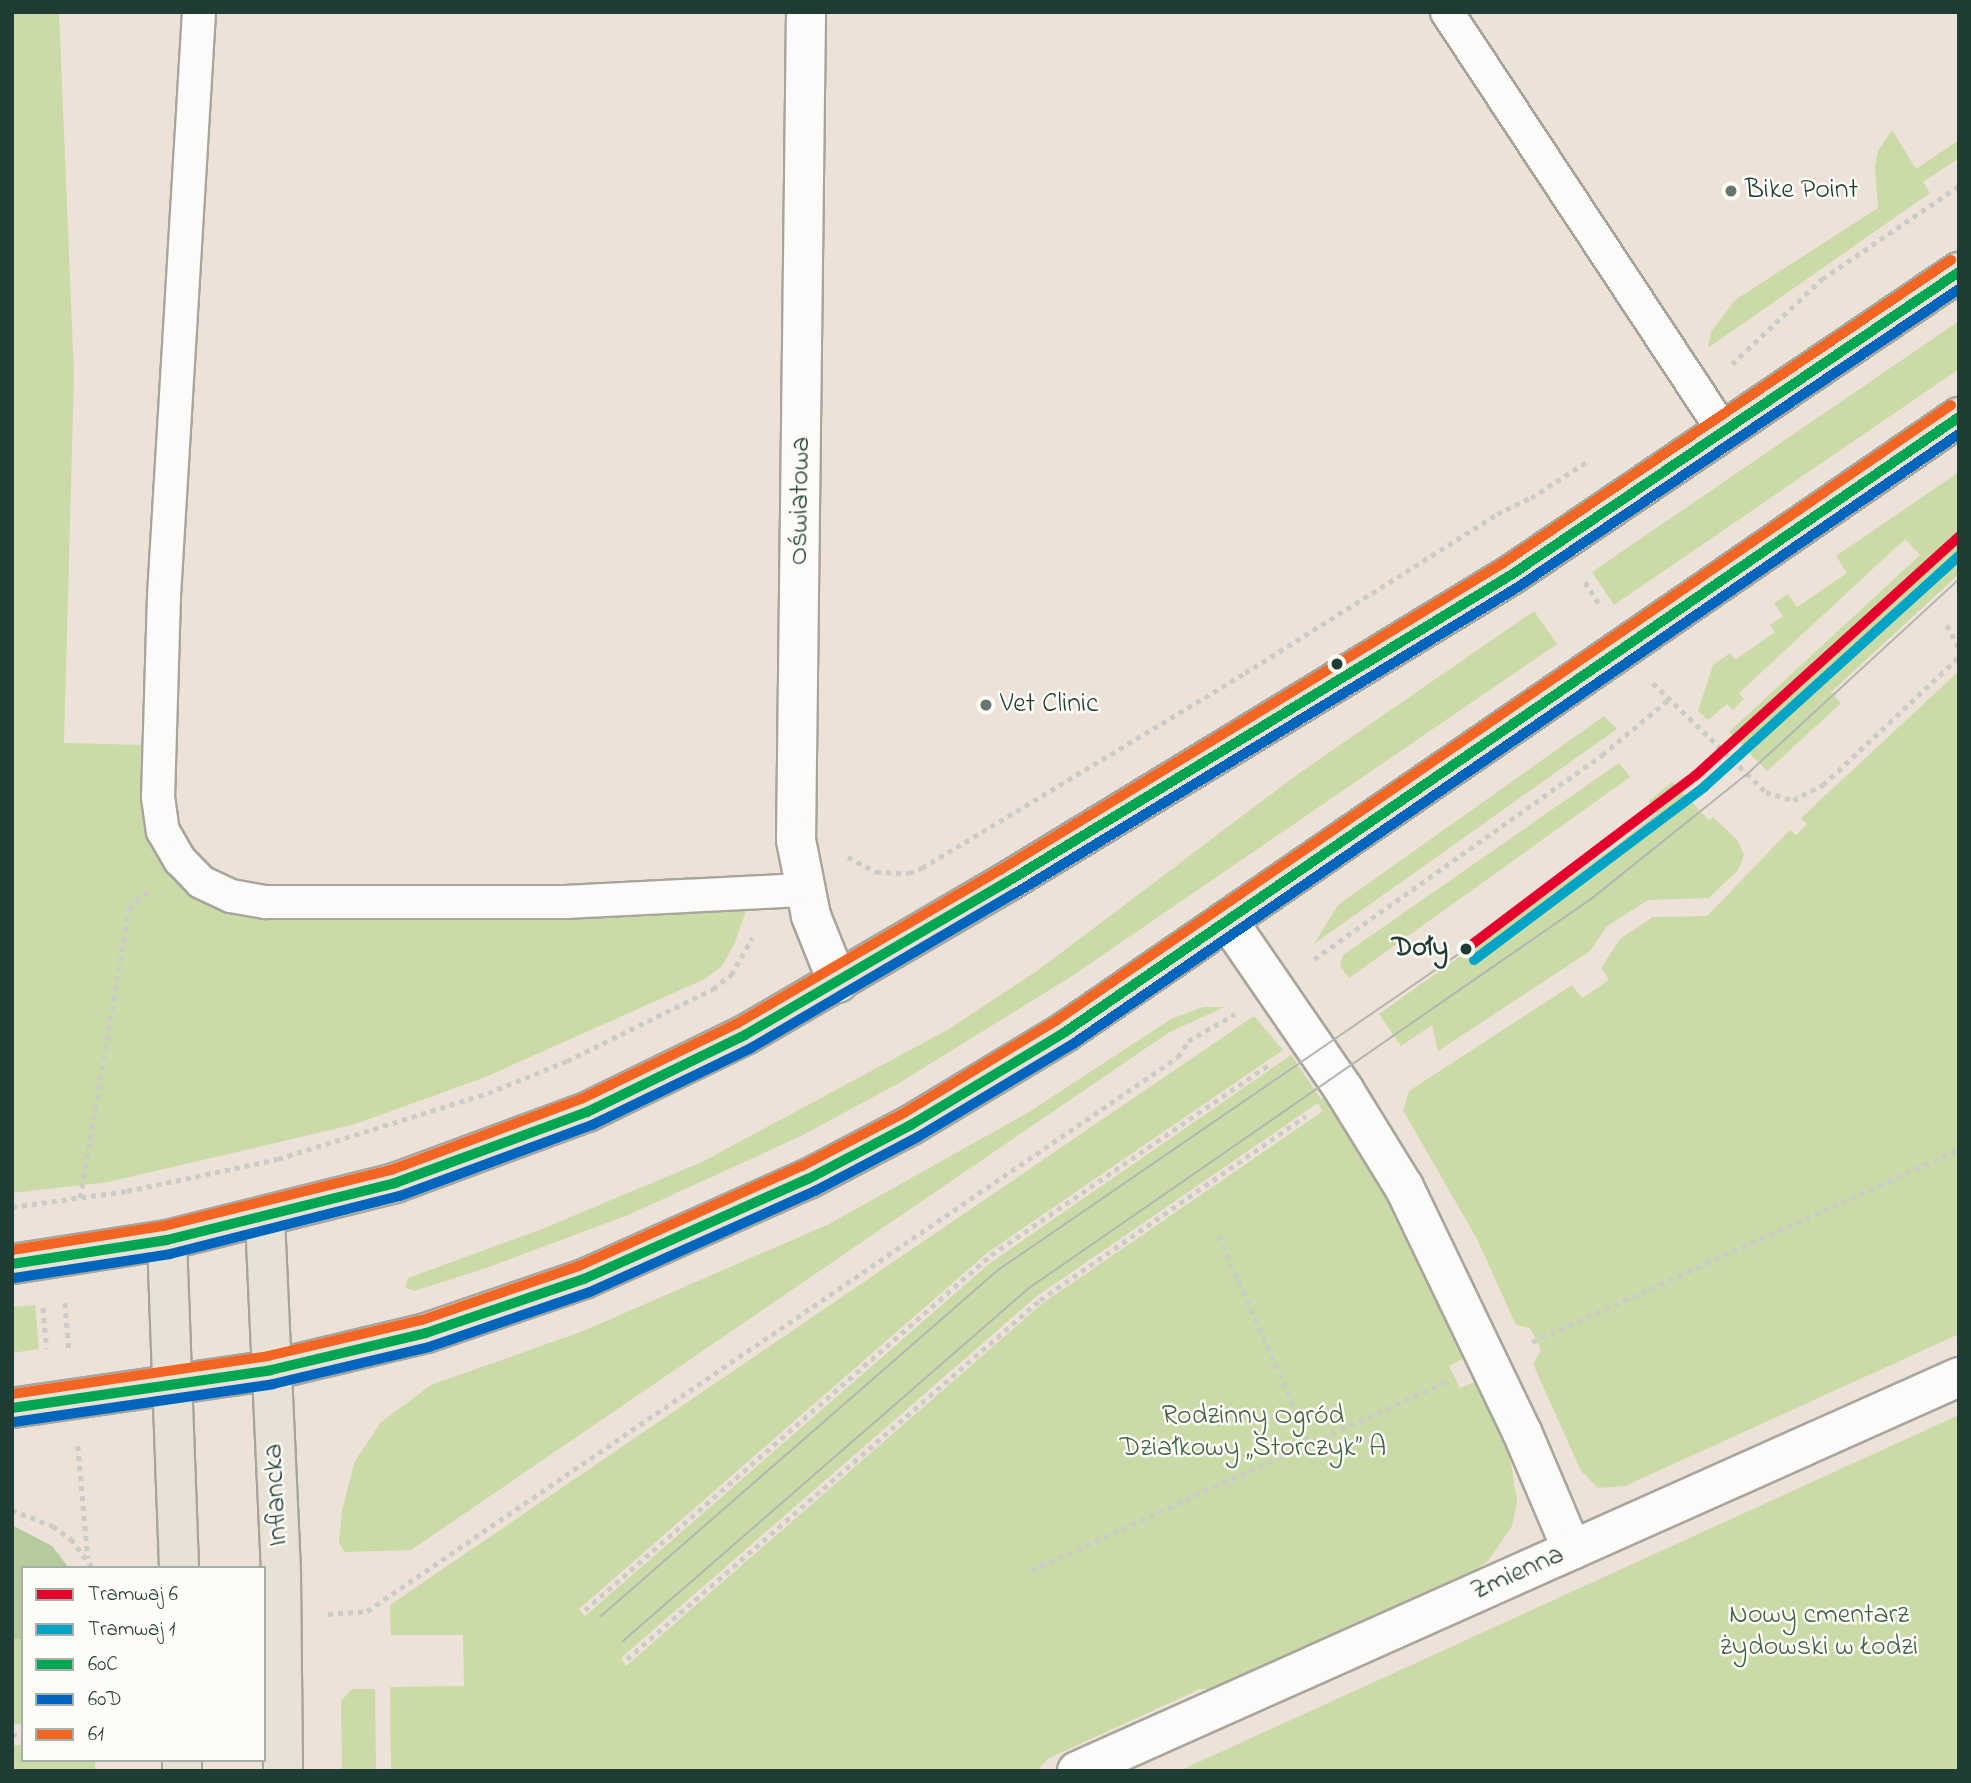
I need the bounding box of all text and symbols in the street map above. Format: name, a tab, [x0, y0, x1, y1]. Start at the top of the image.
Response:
place label: Bike Point	[1745, 174, 1858, 208]
marker: Bike Point	[1723, 183, 1739, 199]
street label: Oświatowa	[783, 436, 819, 566]
unlabelled marker	[1330, 657, 1344, 671]
place label: Vet Clinic	[1000, 688, 1099, 722]
marker: Vet Clinic	[978, 697, 994, 713]
place label: Doły	[1392, 932, 1448, 966]
marker: Doły	[1454, 937, 1478, 961]
park label: Rodzinny Ogród Działkowy „Storczyk” A	[1120, 1400, 1386, 1466]
street label: Inflancka	[258, 1443, 296, 1547]
street label: Zmienna	[1466, 1539, 1570, 1609]
legend	[21, 1566, 266, 1762]
text: Tramwaj 6	[88, 1580, 178, 1610]
park label: Nowy cmentarz żydowski w Łodzi	[1720, 1599, 1918, 1665]
text: Tramwaj 1	[88, 1615, 175, 1645]
text: 60C	[88, 1650, 118, 1680]
text: 60D	[88, 1685, 122, 1715]
text: 61	[88, 1720, 104, 1750]

